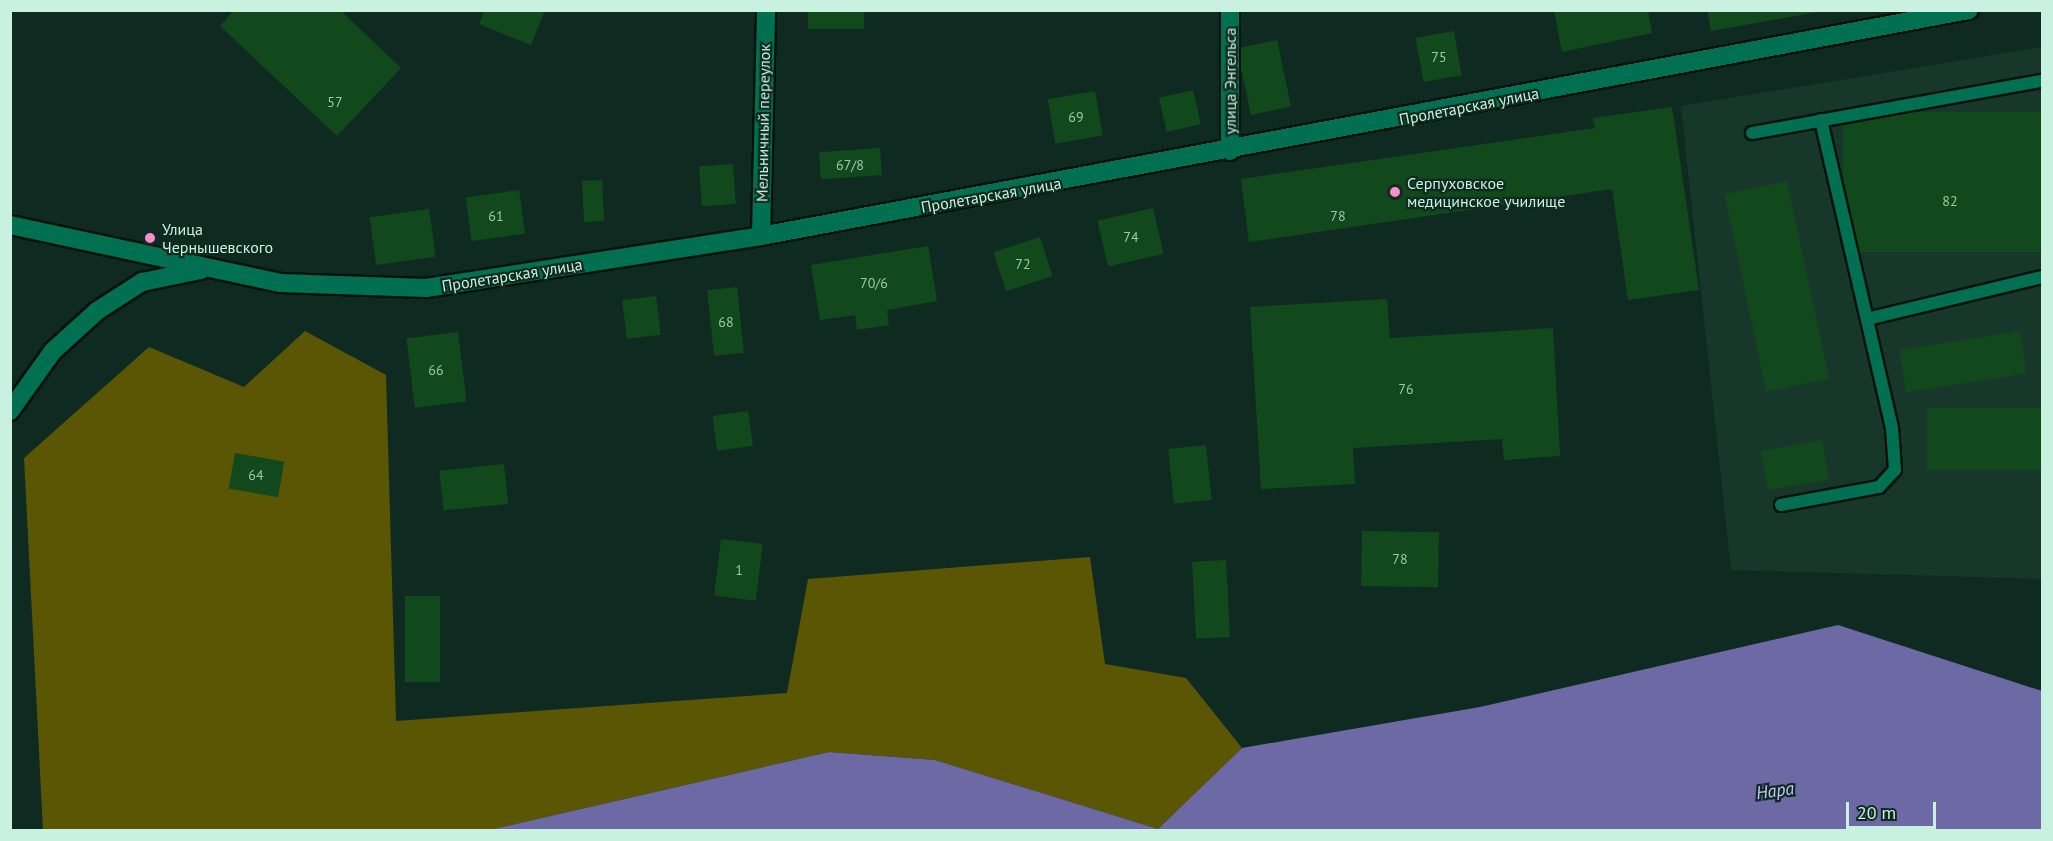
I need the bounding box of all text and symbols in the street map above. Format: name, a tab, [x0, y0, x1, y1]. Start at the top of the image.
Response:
street label: улица Энгельса	[1220, 28, 1240, 134]
street label: Мельничный переулок	[752, 44, 774, 202]
house number: 75	[1431, 49, 1447, 65]
street label: Пролетарская улица	[1397, 83, 1541, 129]
house number: 57	[327, 94, 343, 110]
house number: 69	[1068, 109, 1084, 125]
house number: 67/8	[836, 157, 864, 173]
street label: Пролетарская улица	[919, 173, 1063, 217]
place label: Серпуховское медицинское училище	[1407, 173, 1565, 211]
marker: Серпуховское медицинское училище	[1388, 185, 1402, 199]
house number: 82	[1942, 193, 1958, 209]
house number: 61	[488, 208, 504, 224]
house number: 78	[1330, 208, 1346, 224]
place label: Улица Чернышевского	[162, 219, 273, 257]
house number: 74	[1123, 229, 1139, 245]
marker: Улица Чернышевского	[143, 231, 157, 245]
street label: Пролетарская улица	[440, 254, 584, 296]
house number: 72	[1015, 256, 1031, 272]
house number: 70/6	[860, 275, 888, 291]
house number: 68	[718, 314, 734, 330]
house number: 66	[428, 362, 444, 378]
house number: 76	[1398, 381, 1414, 397]
house number: 64	[248, 467, 264, 483]
house number: 78	[1392, 551, 1408, 567]
house number: 1	[735, 562, 743, 578]
water label: Нара	[1755, 778, 1795, 804]
scale bar	[1849, 790, 1939, 828]
text: 20 m	[1857, 801, 1896, 824]

